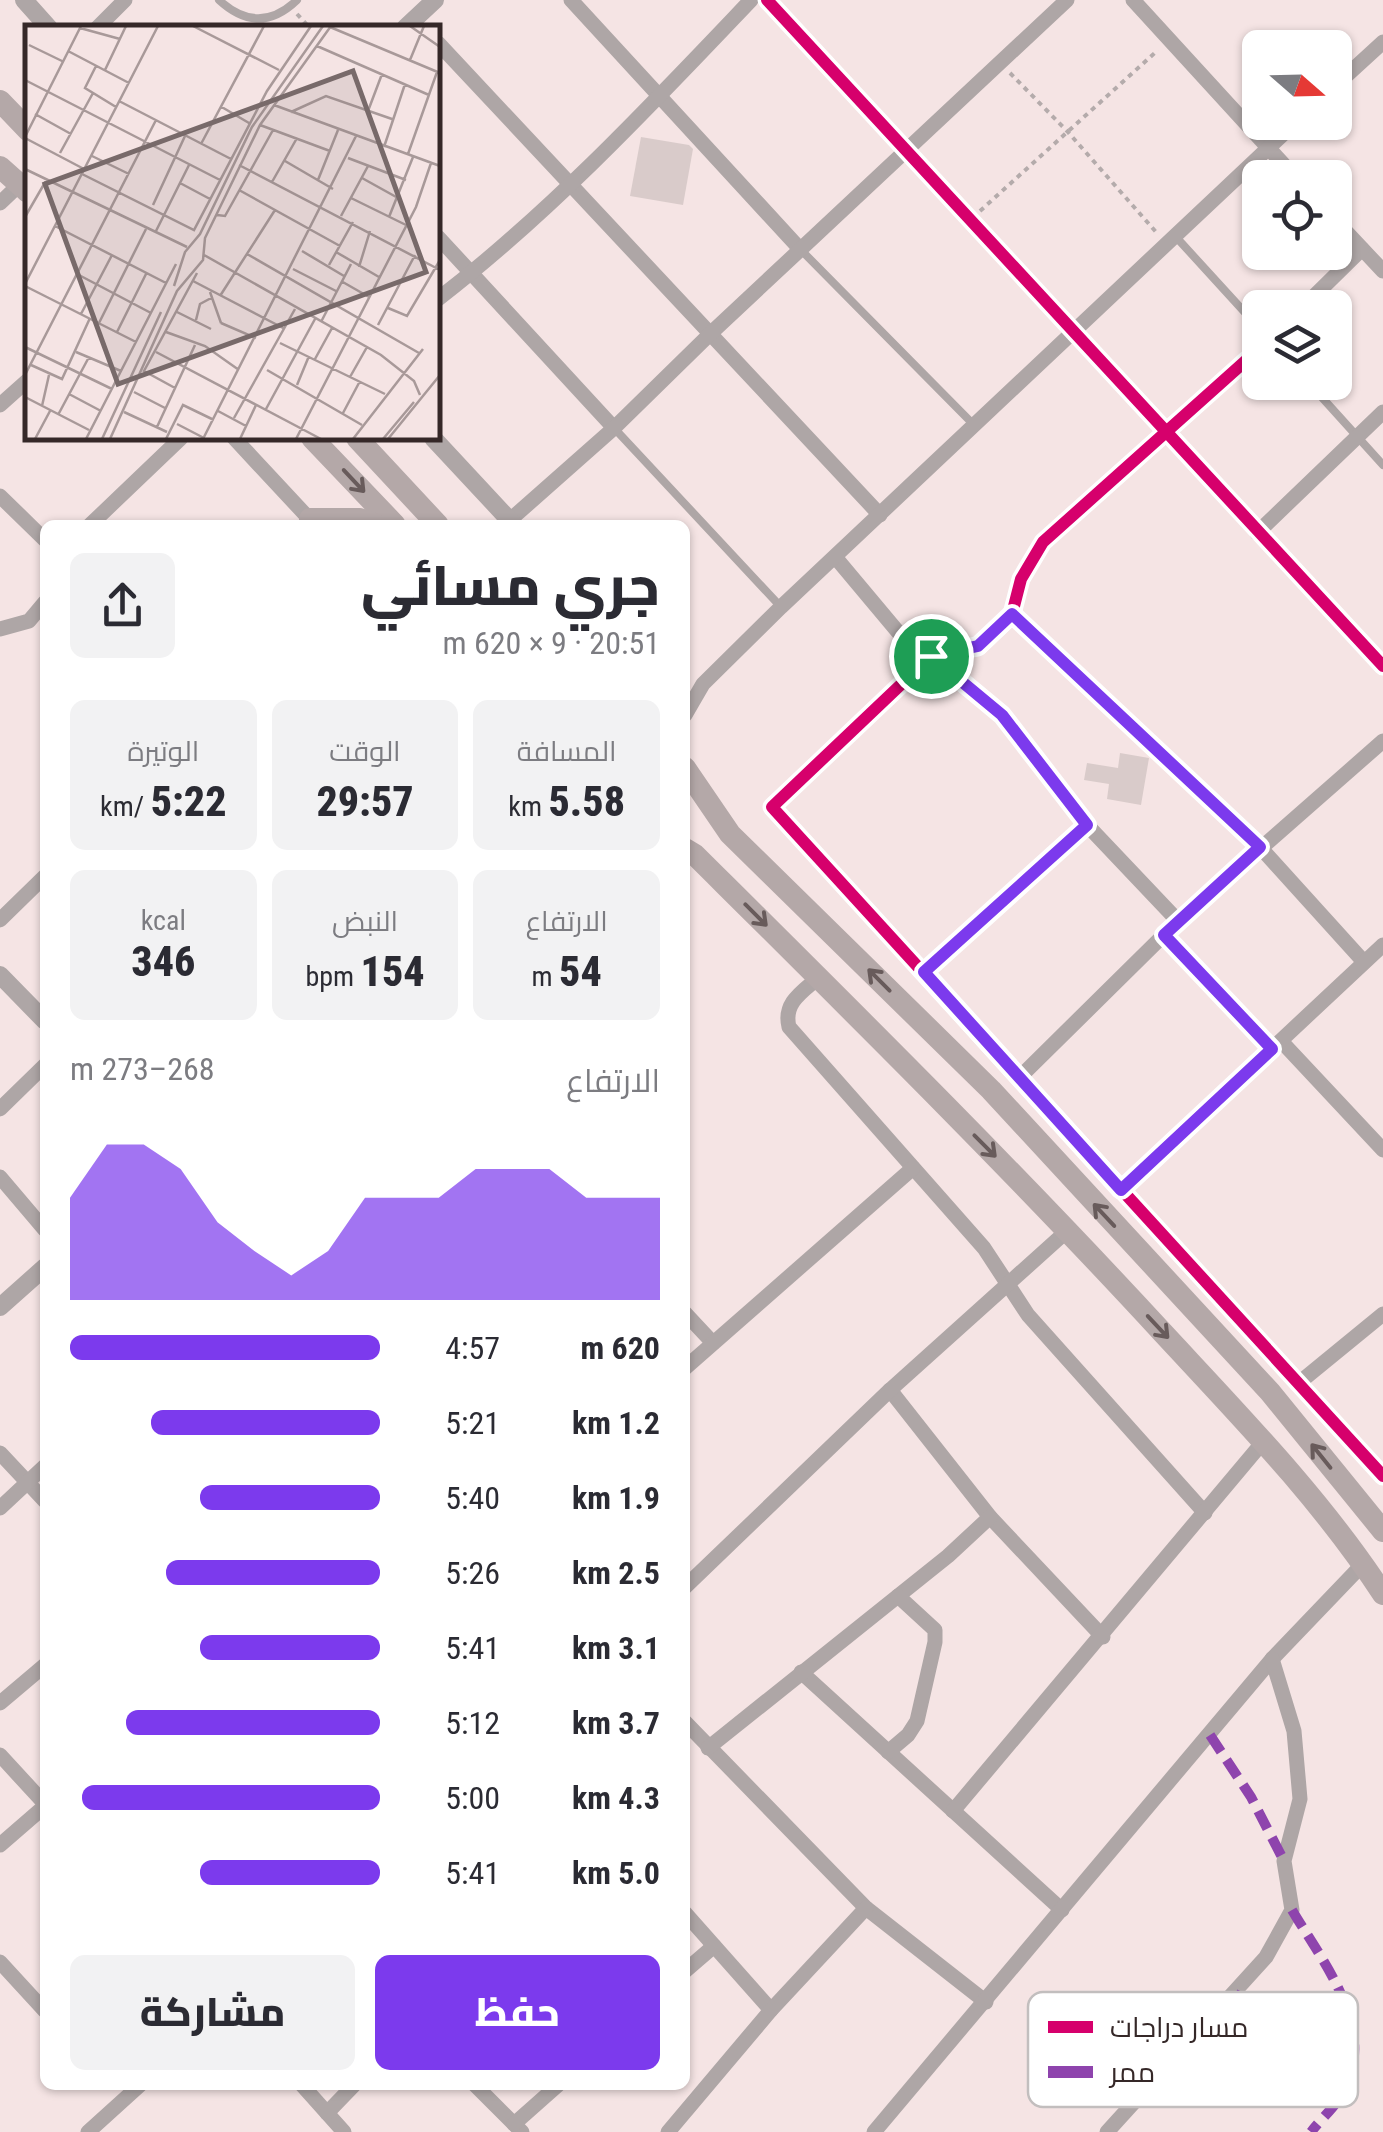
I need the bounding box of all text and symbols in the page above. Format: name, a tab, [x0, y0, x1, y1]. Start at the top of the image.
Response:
inset map	[25, 25, 440, 440]
north arrow	[1242, 30, 1352, 140]
map controls	[1242, 30, 1352, 400]
button: locate	[1242, 160, 1352, 270]
button: layers	[1242, 290, 1352, 400]
one-way arrow	[342, 469, 366, 493]
button: share	[70, 553, 175, 658]
text: جري مسائي	[361, 554, 660, 618]
pin	[889, 614, 974, 699]
text: 20:51 · 9 × 620 m	[442, 624, 660, 662]
icon: arrive	[904, 629, 959, 684]
text: الوتيرة	[127, 735, 199, 768]
text: الوقت	[329, 735, 401, 768]
text: المسافة	[517, 735, 617, 768]
text: 5:22	[151, 777, 227, 826]
text: 29:57	[316, 777, 414, 826]
text: 5.58	[548, 777, 625, 826]
text: /km	[100, 790, 151, 823]
text: km	[508, 790, 548, 823]
one-way arrow	[743, 903, 767, 927]
text: kcal	[141, 904, 186, 937]
text: النبض	[332, 905, 398, 938]
text: الارتفاع	[526, 905, 608, 938]
text: 346	[131, 937, 195, 986]
text: 154	[361, 947, 425, 996]
text: 54	[559, 947, 602, 996]
text: bpm	[305, 960, 361, 993]
text: m	[532, 960, 559, 993]
one-way arrow	[867, 968, 891, 992]
text: 268–273 m	[70, 1050, 215, 1088]
text: الارتفاع	[566, 1062, 660, 1100]
one-way arrow	[972, 1133, 997, 1158]
one-way arrow	[1092, 1203, 1116, 1227]
one-way arrow	[1146, 1314, 1169, 1339]
text: 4:57	[445, 1329, 500, 1367]
text: 620 m	[580, 1329, 660, 1367]
text: 5:21	[445, 1404, 500, 1442]
text: 1.2 km	[572, 1404, 660, 1442]
one-way arrow	[1310, 1443, 1332, 1469]
text: 5:40	[445, 1479, 500, 1517]
text: 1.9 km	[572, 1479, 660, 1517]
text: 5:26	[445, 1554, 500, 1592]
text: 2.5 km	[572, 1554, 660, 1592]
text: 5:41	[445, 1629, 500, 1667]
text: 3.1 km	[572, 1629, 660, 1667]
text: 5:12	[445, 1704, 500, 1742]
text: 3.7 km	[572, 1704, 660, 1742]
text: 5:00	[445, 1779, 500, 1817]
text: 4.3 km	[572, 1779, 660, 1817]
text: 5:41	[445, 1854, 500, 1892]
text: 5.0 km	[572, 1854, 660, 1892]
button: مشاركة	[70, 1955, 355, 2070]
button: حفظ	[375, 1955, 660, 2070]
legend	[1028, 1992, 1358, 2107]
text: مسار دراجات	[1110, 2011, 1248, 2044]
text: ممر	[1108, 2056, 1155, 2089]

